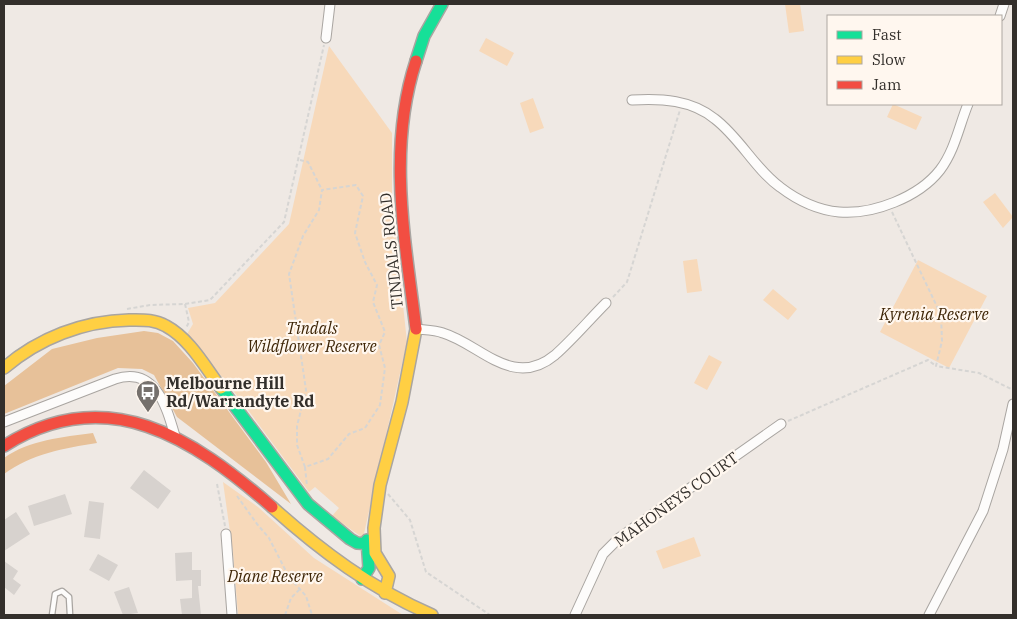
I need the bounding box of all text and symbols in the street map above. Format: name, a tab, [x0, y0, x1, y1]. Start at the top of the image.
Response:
legend	[827, 15, 1002, 105]
text: Fast	[872, 25, 902, 44]
text: Slow	[872, 50, 906, 69]
text: Jam	[872, 75, 901, 94]
street label: TINDALS ROAD	[375, 192, 407, 310]
park label: Kyrenia Reserve	[878, 304, 989, 324]
park label: Tindals Wildflower Reserve	[247, 318, 377, 356]
place label: Melbourne Hill Rd/Warrandyte Rd	[166, 373, 314, 411]
bus stop icon: Melbourne Hill Rd/Warrandyte Rd	[135, 379, 161, 413]
street label: MAHONEYS COURT	[610, 447, 742, 551]
park label: Diane Reserve	[226, 566, 323, 586]

